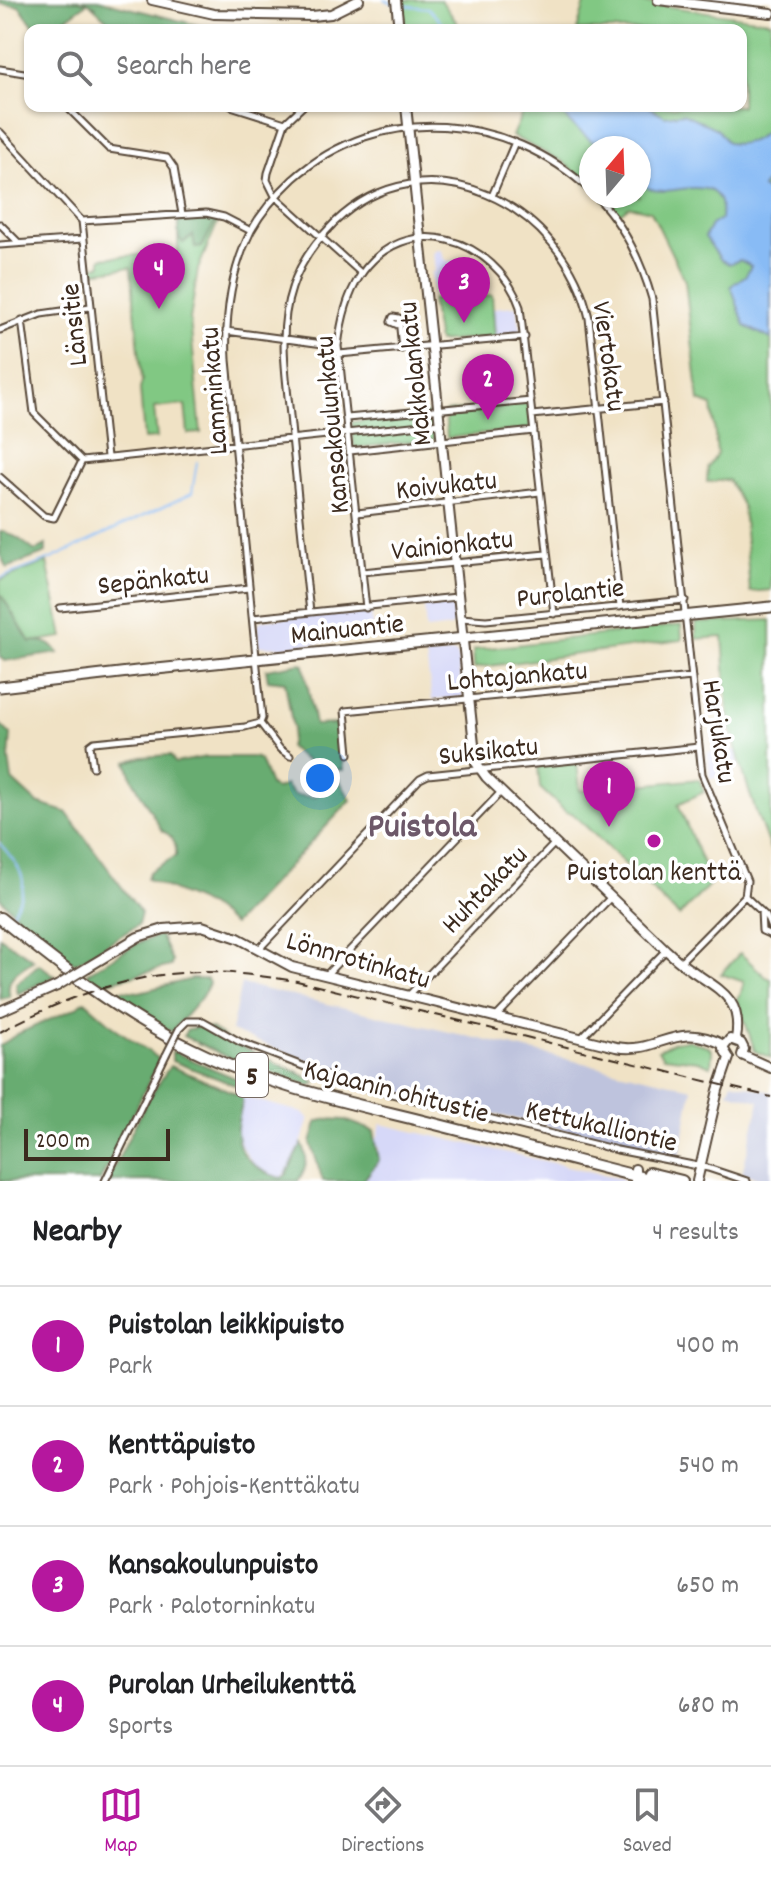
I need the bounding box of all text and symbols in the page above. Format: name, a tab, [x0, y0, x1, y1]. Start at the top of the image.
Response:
search box	[24, 24, 747, 112]
icon: search	[52, 46, 96, 90]
text: Search here	[116, 47, 252, 90]
north arrow	[579, 136, 651, 208]
pin: 4	[133, 243, 185, 309]
pin: 3	[438, 257, 490, 323]
street label: Länsitie	[53, 281, 101, 368]
street label: Makkolankatu	[391, 299, 445, 448]
street label: Viertokatu	[579, 299, 634, 414]
street label: Lamminkatu	[193, 325, 241, 456]
street label: Kansakoulunkatu	[307, 334, 363, 515]
pin: 2	[462, 354, 514, 420]
street label: Koivukatu	[394, 463, 499, 513]
street label: Vainionkatu	[390, 522, 515, 574]
street label: Sepänkatu	[96, 557, 211, 609]
street label: Purolantie	[515, 570, 626, 622]
street label: Mainuantie	[289, 606, 406, 658]
street label: Lohtajankatu	[446, 653, 589, 705]
street label: Harjukatu	[688, 677, 744, 786]
street label: Suksikatu	[437, 729, 540, 779]
your location	[300, 758, 340, 798]
pin: 1	[583, 761, 635, 827]
district label: Puistola	[368, 803, 477, 855]
marker: Puistolan kenttä	[645, 832, 663, 850]
street label: Huhtakatu	[434, 838, 539, 945]
place label: Puistolan kenttä	[566, 855, 742, 895]
street label: Lönnrotinkatu	[281, 923, 434, 1002]
street label: Kajaanin ohitustie	[299, 1052, 493, 1136]
road number: 5	[236, 1053, 268, 1097]
street label: Kettukalliontie	[521, 1092, 681, 1166]
scale bar	[24, 1125, 170, 1161]
text: 200 m	[36, 1127, 90, 1158]
text: Nearby	[32, 1209, 121, 1258]
text: 4 results	[652, 1215, 739, 1252]
text: Puistolan leikkipuisto	[108, 1306, 344, 1349]
text: 1	[55, 1328, 61, 1365]
text: 400 m	[676, 1328, 739, 1365]
text: Park	[108, 1349, 152, 1386]
text: Kenttäpuisto	[108, 1426, 255, 1469]
text: 2	[52, 1448, 64, 1485]
text: 540 m	[678, 1448, 739, 1485]
text: Park · Pohjois-Kenttäkatu	[108, 1469, 360, 1506]
text: Kansakoulunpuisto	[108, 1546, 318, 1589]
text: 3	[52, 1568, 64, 1605]
text: 650 m	[676, 1568, 739, 1605]
text: Park · Palotorninkatu	[108, 1589, 315, 1626]
text: Purolan Urheilukenttä	[108, 1666, 356, 1709]
text: 4	[53, 1688, 63, 1725]
text: 680 m	[678, 1688, 739, 1725]
text: Sports	[108, 1709, 173, 1746]
tab: Map	[99, 1783, 143, 1862]
tab: Directions	[341, 1783, 425, 1862]
tab: Saved	[623, 1783, 672, 1862]

